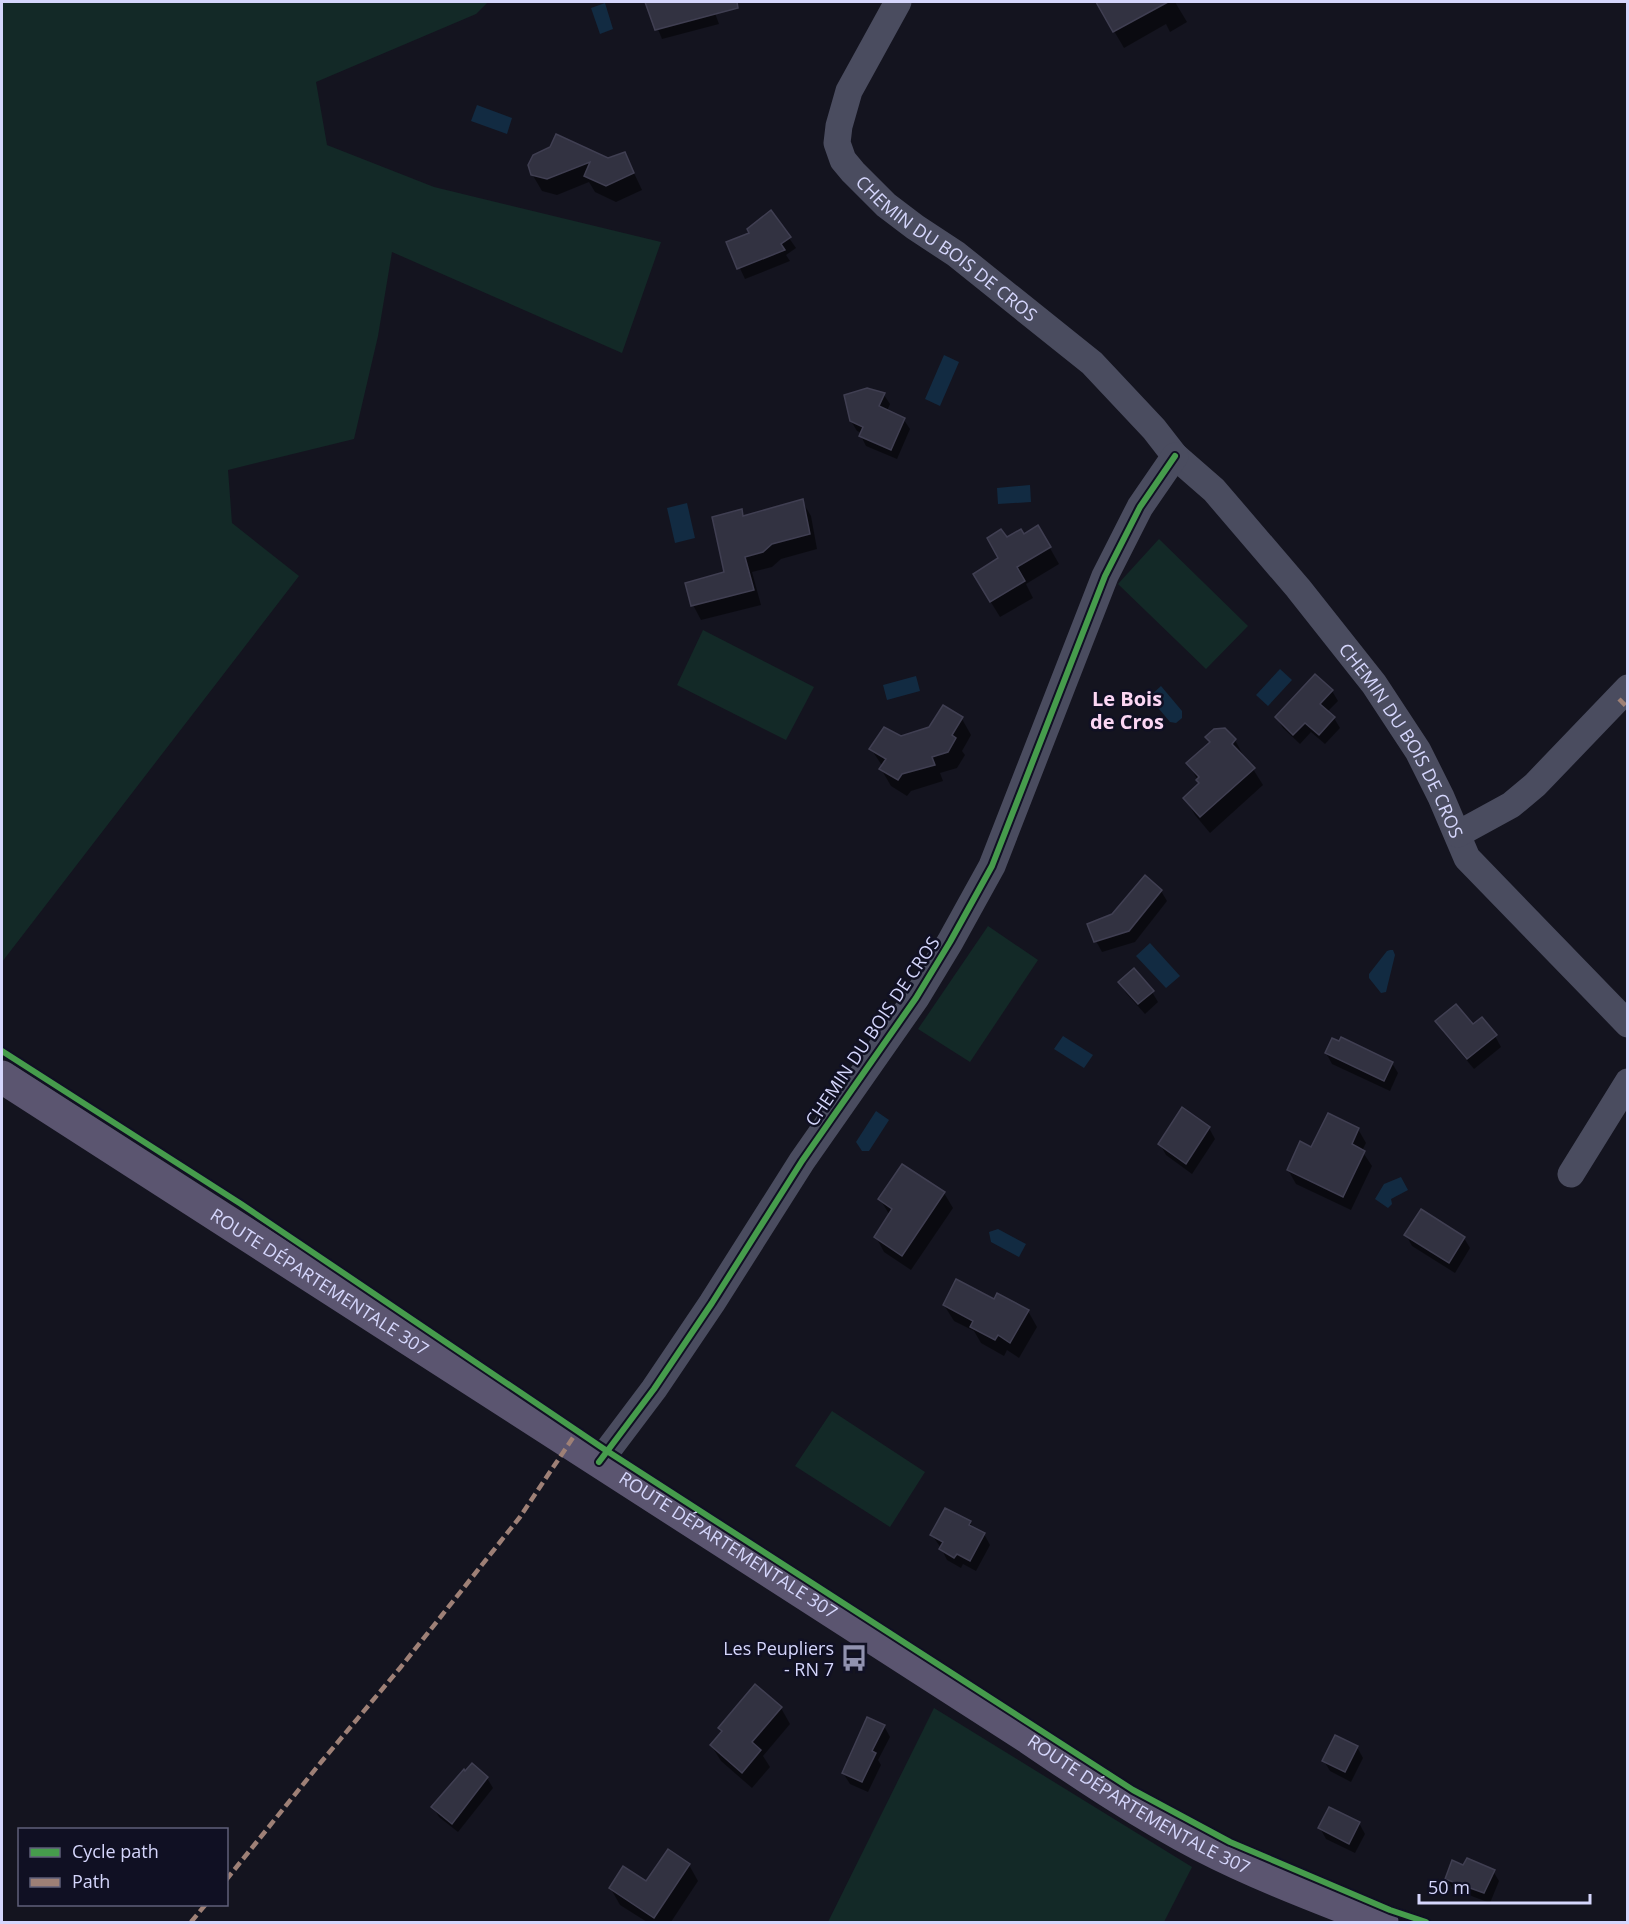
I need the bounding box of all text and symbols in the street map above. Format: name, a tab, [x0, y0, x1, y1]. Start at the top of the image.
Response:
street label: CHEMIN DU BOIS DE CROS	[851, 170, 1043, 327]
street label: CHEMIN DU BOIS DE CROS	[1334, 638, 1469, 842]
district label: Le Bois de Cros	[1090, 685, 1164, 735]
street label: CHEMIN DU BOIS DE CROS	[799, 931, 945, 1131]
street label: ROUTE DÉPARTEMENTALE 307	[206, 1202, 434, 1361]
street label: ROUTE DÉPARTEMENTALE 307	[615, 1465, 842, 1624]
place label: Les Peupliers - RN 7	[723, 1636, 834, 1681]
bus stop icon: Les Peupliers - RN 7	[839, 1643, 869, 1673]
street label: ROUTE DÉPARTEMENTALE 307	[1023, 1729, 1254, 1879]
legend	[18, 1828, 228, 1906]
text: Cycle path	[72, 1839, 159, 1863]
scale bar	[1419, 1867, 1590, 1905]
text: Path	[72, 1869, 110, 1893]
text: 50 m	[1428, 1875, 1470, 1899]

